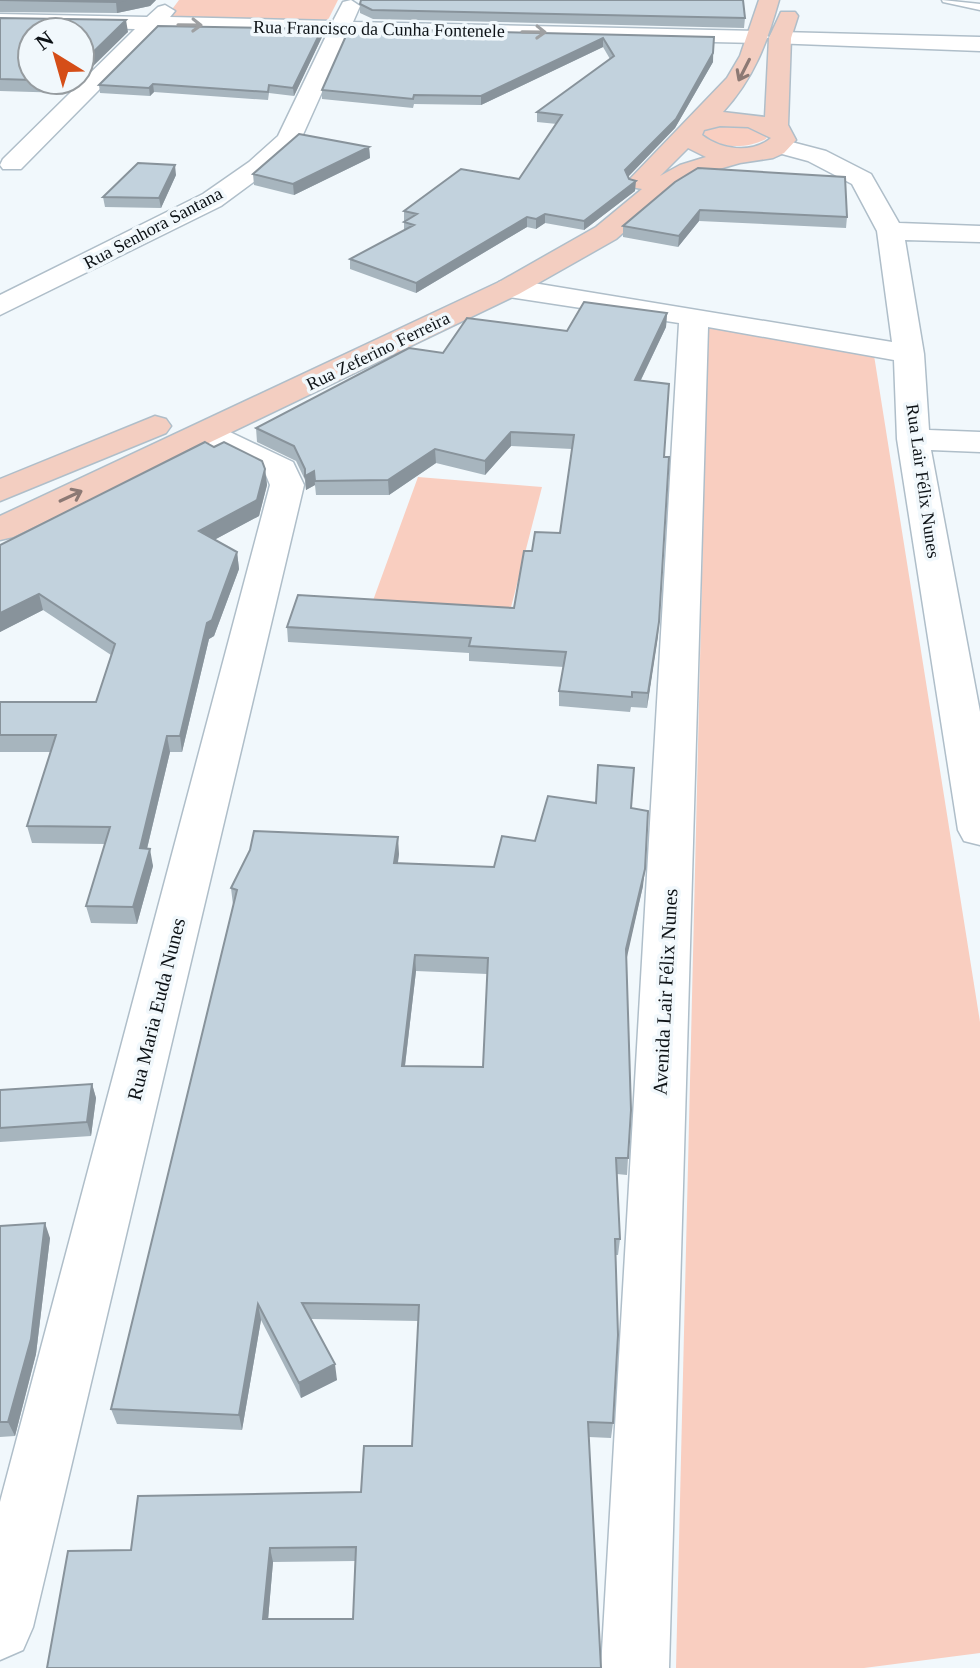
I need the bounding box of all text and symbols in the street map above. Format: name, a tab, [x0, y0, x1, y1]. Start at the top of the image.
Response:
north arrow	[16, 16, 96, 96]
street label: Rua Francisco da Cunha Fontenele	[253, 17, 505, 41]
one-way arrow	[176, 18, 203, 33]
one-way arrow	[520, 24, 547, 40]
text: N	[30, 26, 58, 55]
one-way arrow	[736, 58, 752, 81]
street label: Rua Senhora Santana	[80, 183, 226, 273]
street label: Rua Zeferino Ferreira	[303, 308, 453, 394]
street label: Rua Lair Félix Nunes	[902, 403, 944, 559]
one-way arrow	[58, 488, 82, 503]
street label: Avenida Lair Félix Nunes	[649, 888, 681, 1096]
street label: Rua Maria Euda Nunes	[123, 915, 189, 1102]

